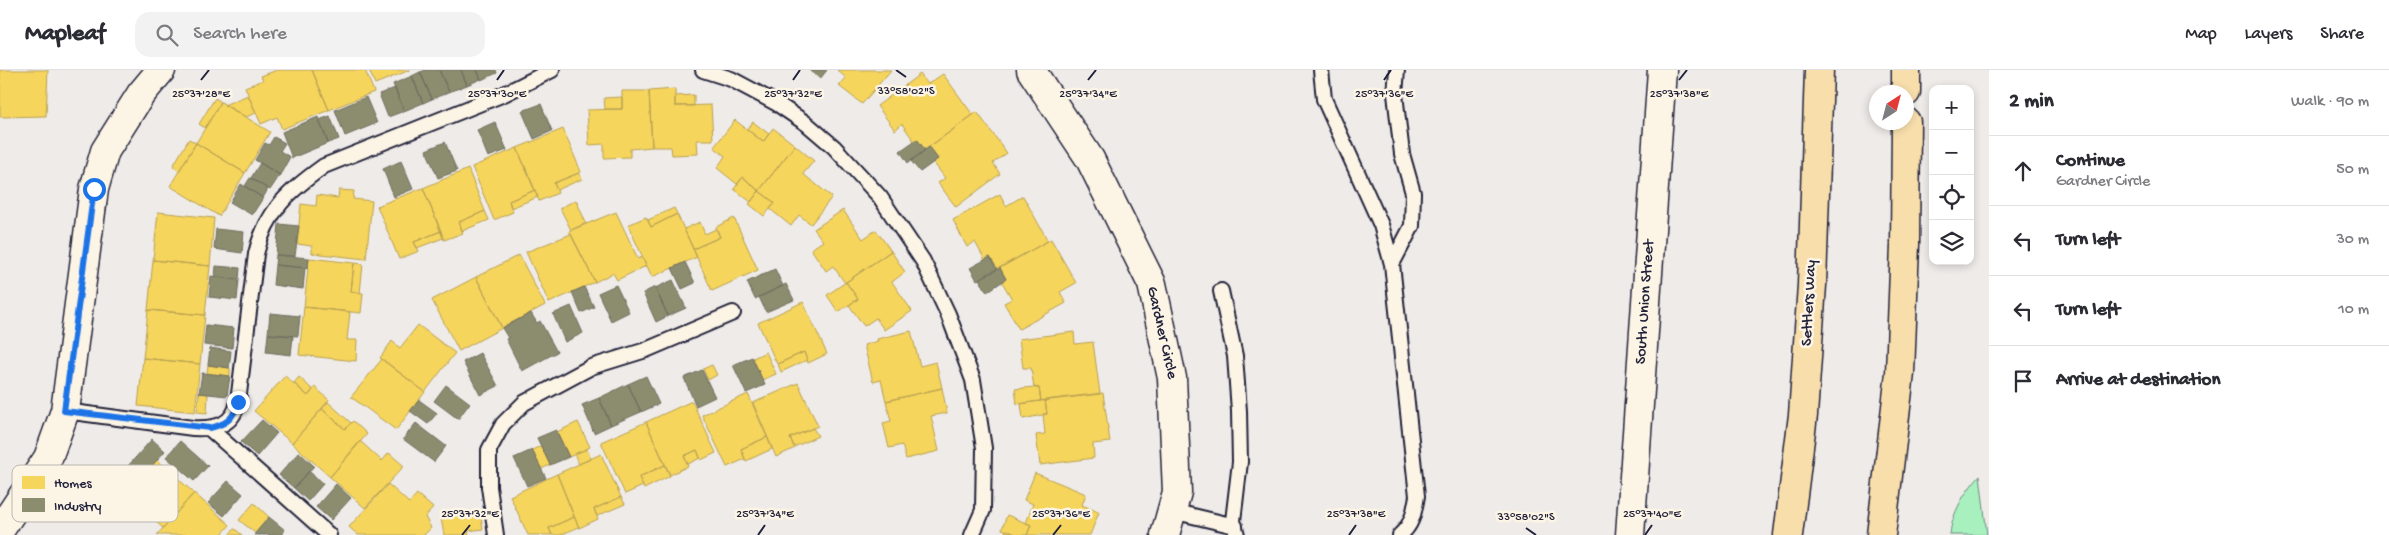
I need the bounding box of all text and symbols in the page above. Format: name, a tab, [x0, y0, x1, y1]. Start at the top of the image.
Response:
search box	[135, 12, 485, 57]
text: Mapleaf	[25, 20, 105, 49]
icon: search	[153, 21, 181, 49]
text: Search here	[193, 23, 287, 46]
text: Map	[2185, 24, 2217, 45]
text: Layers	[2245, 24, 2292, 45]
text: Share	[2320, 24, 2364, 45]
text: 33°58'02"S	[876, 85, 935, 99]
north arrow	[1869, 85, 1914, 130]
map controls	[1929, 85, 1974, 265]
button: +	[1929, 85, 1974, 130]
text: 25°37'28"E	[172, 88, 231, 102]
text: 25°37'30"E	[468, 88, 527, 102]
text: 25°37'32"E	[764, 88, 822, 102]
text: 25°37'34"E	[1059, 88, 1117, 102]
text: 25°37'36"E	[1355, 88, 1413, 102]
text: 25°37'38"E	[1650, 88, 1709, 102]
text: 2 min	[2009, 90, 2054, 115]
text: Walk · 90 m	[2291, 93, 2369, 112]
button: −	[1929, 130, 1974, 175]
text: Continue	[2056, 150, 2125, 173]
icon: ahead	[2009, 157, 2037, 185]
text: 50 m	[2336, 161, 2369, 180]
text: Gardner Circle	[2056, 173, 2150, 192]
button: locate	[1929, 175, 1974, 220]
route start	[83, 178, 106, 201]
button: layers	[1929, 220, 1974, 265]
icon: left	[2009, 227, 2037, 255]
text: Turn left	[2056, 229, 2120, 252]
text: 30 m	[2336, 231, 2369, 250]
street label: South Union Street	[1632, 238, 1660, 365]
street label: Settlers Way	[1798, 259, 1822, 347]
street label: Gardner Circle	[1141, 285, 1181, 382]
icon: left	[2009, 297, 2037, 325]
text: Turn left	[2056, 299, 2120, 322]
text: 10 m	[2338, 301, 2369, 320]
icon: arrive	[2009, 367, 2037, 395]
text: Arrive at destination	[2056, 369, 2220, 392]
route end	[227, 391, 250, 414]
legend	[12, 465, 178, 522]
text: Homes	[54, 476, 92, 493]
text: Industry	[54, 499, 102, 516]
text: 25°37'32"E	[441, 508, 499, 522]
text: 25°37'34"E	[736, 508, 794, 522]
text: 25°37'36"E	[1032, 508, 1090, 522]
text: 25°37'38"E	[1327, 508, 1386, 522]
text: 25°37'40"E	[1623, 508, 1682, 522]
text: 33°58'02"S	[1496, 511, 1555, 525]

